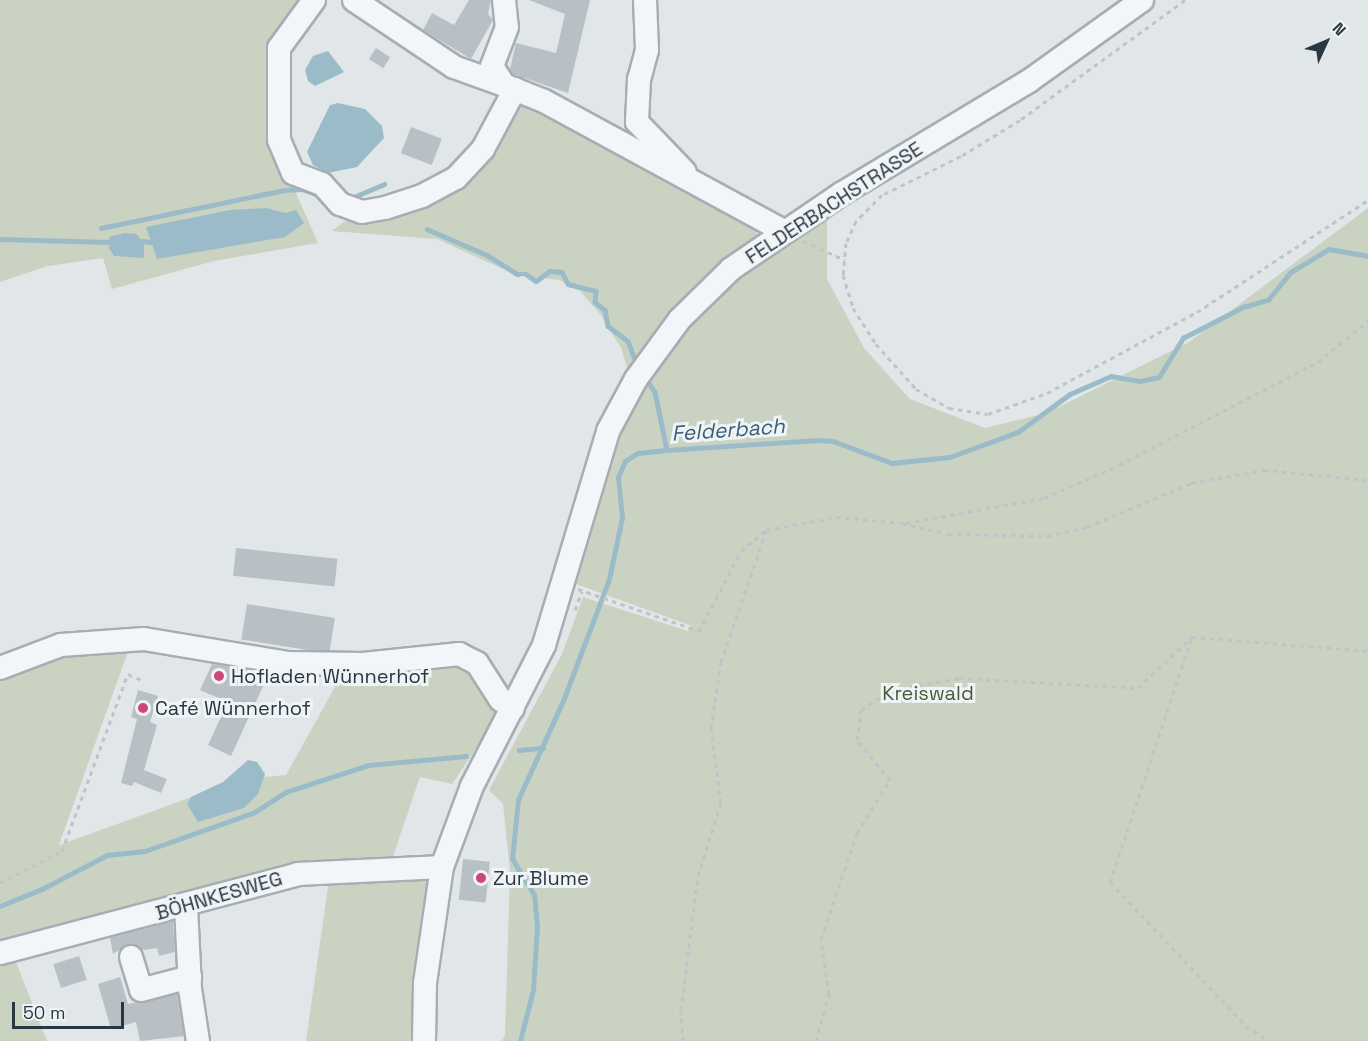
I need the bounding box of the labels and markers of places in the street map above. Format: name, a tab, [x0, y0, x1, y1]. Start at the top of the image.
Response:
place label: Hofladen Wünnerhof	[231, 664, 429, 688]
marker: Hofladen Wünnerhof	[212, 669, 226, 683]
place label: Café Wünnerhof	[155, 696, 311, 720]
marker: Café Wünnerhof	[136, 701, 150, 715]
place label: Zur Blume	[493, 866, 589, 890]
marker: Zur Blume	[474, 871, 488, 885]

